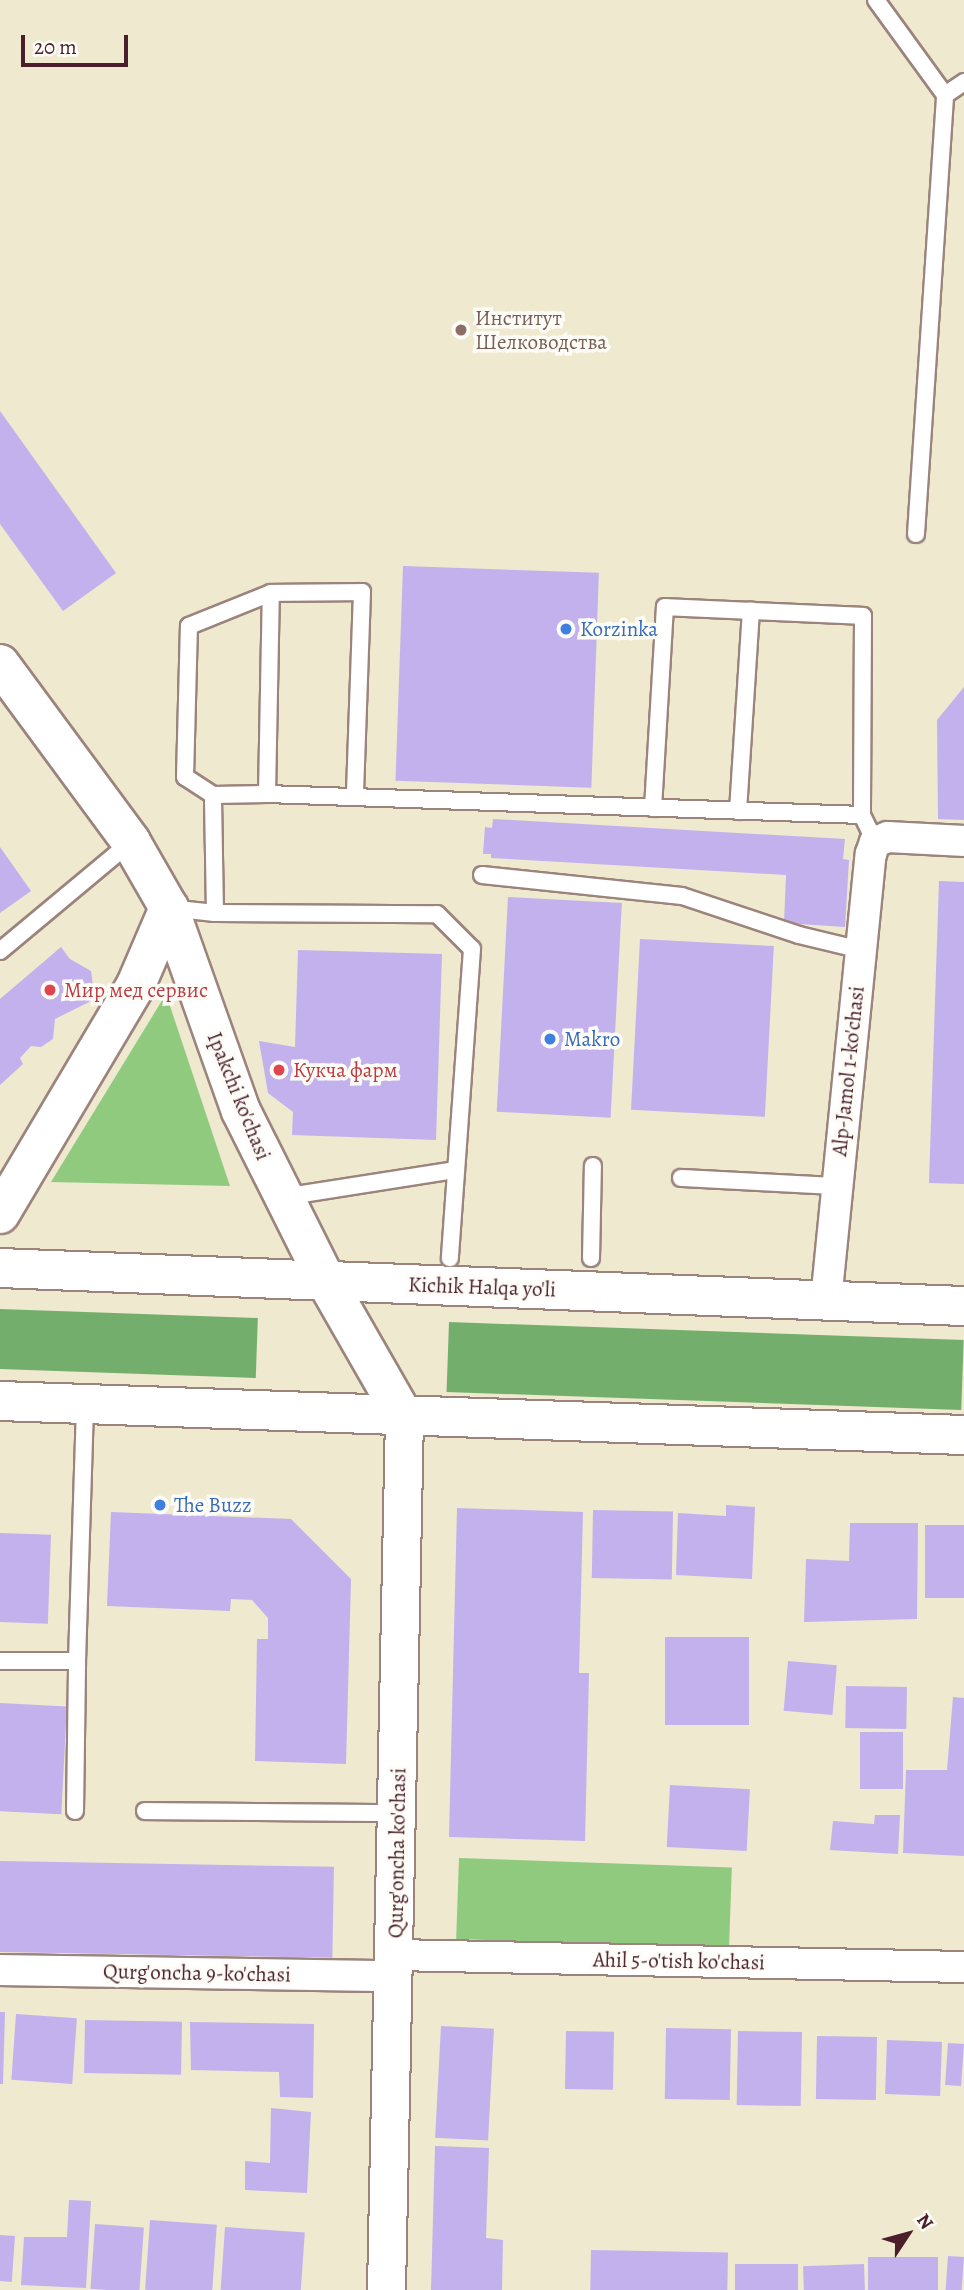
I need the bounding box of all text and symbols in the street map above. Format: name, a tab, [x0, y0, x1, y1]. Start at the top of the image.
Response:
scale bar	[24, 21, 131, 65]
text: 20 m	[34, 33, 77, 61]
place label: Институт Шелководства	[475, 305, 607, 355]
marker: Институт Шелководства	[453, 322, 469, 338]
place label: Korzinka	[580, 616, 658, 642]
marker: Korzinka	[558, 621, 574, 637]
place label: Мир мед сервис	[64, 977, 208, 1003]
marker: Мир мед сервис	[42, 982, 58, 998]
street label: Alp-Jamol 1-ko'chasi	[827, 985, 869, 1157]
place label: Makro	[564, 1026, 620, 1052]
street label: Ipakchi ko'chasi	[202, 1028, 276, 1164]
marker: Makro	[542, 1031, 558, 1047]
place label: Кукча фарм	[293, 1057, 398, 1083]
marker: Кукча фарм	[271, 1062, 287, 1078]
street label: Kichik Halqa yo'li	[408, 1272, 556, 1302]
place label: The Buzz	[174, 1492, 252, 1518]
marker: The Buzz	[152, 1497, 168, 1513]
street label: Qurg'oncha ko'chasi	[383, 1768, 411, 1938]
street label: Ahil 5-o'tish ko'chasi	[593, 1947, 765, 1975]
street label: Qurg'oncha 9-ko'chasi	[103, 1959, 291, 1987]
north arrow	[873, 2199, 943, 2269]
text: N	[910, 2208, 940, 2235]

